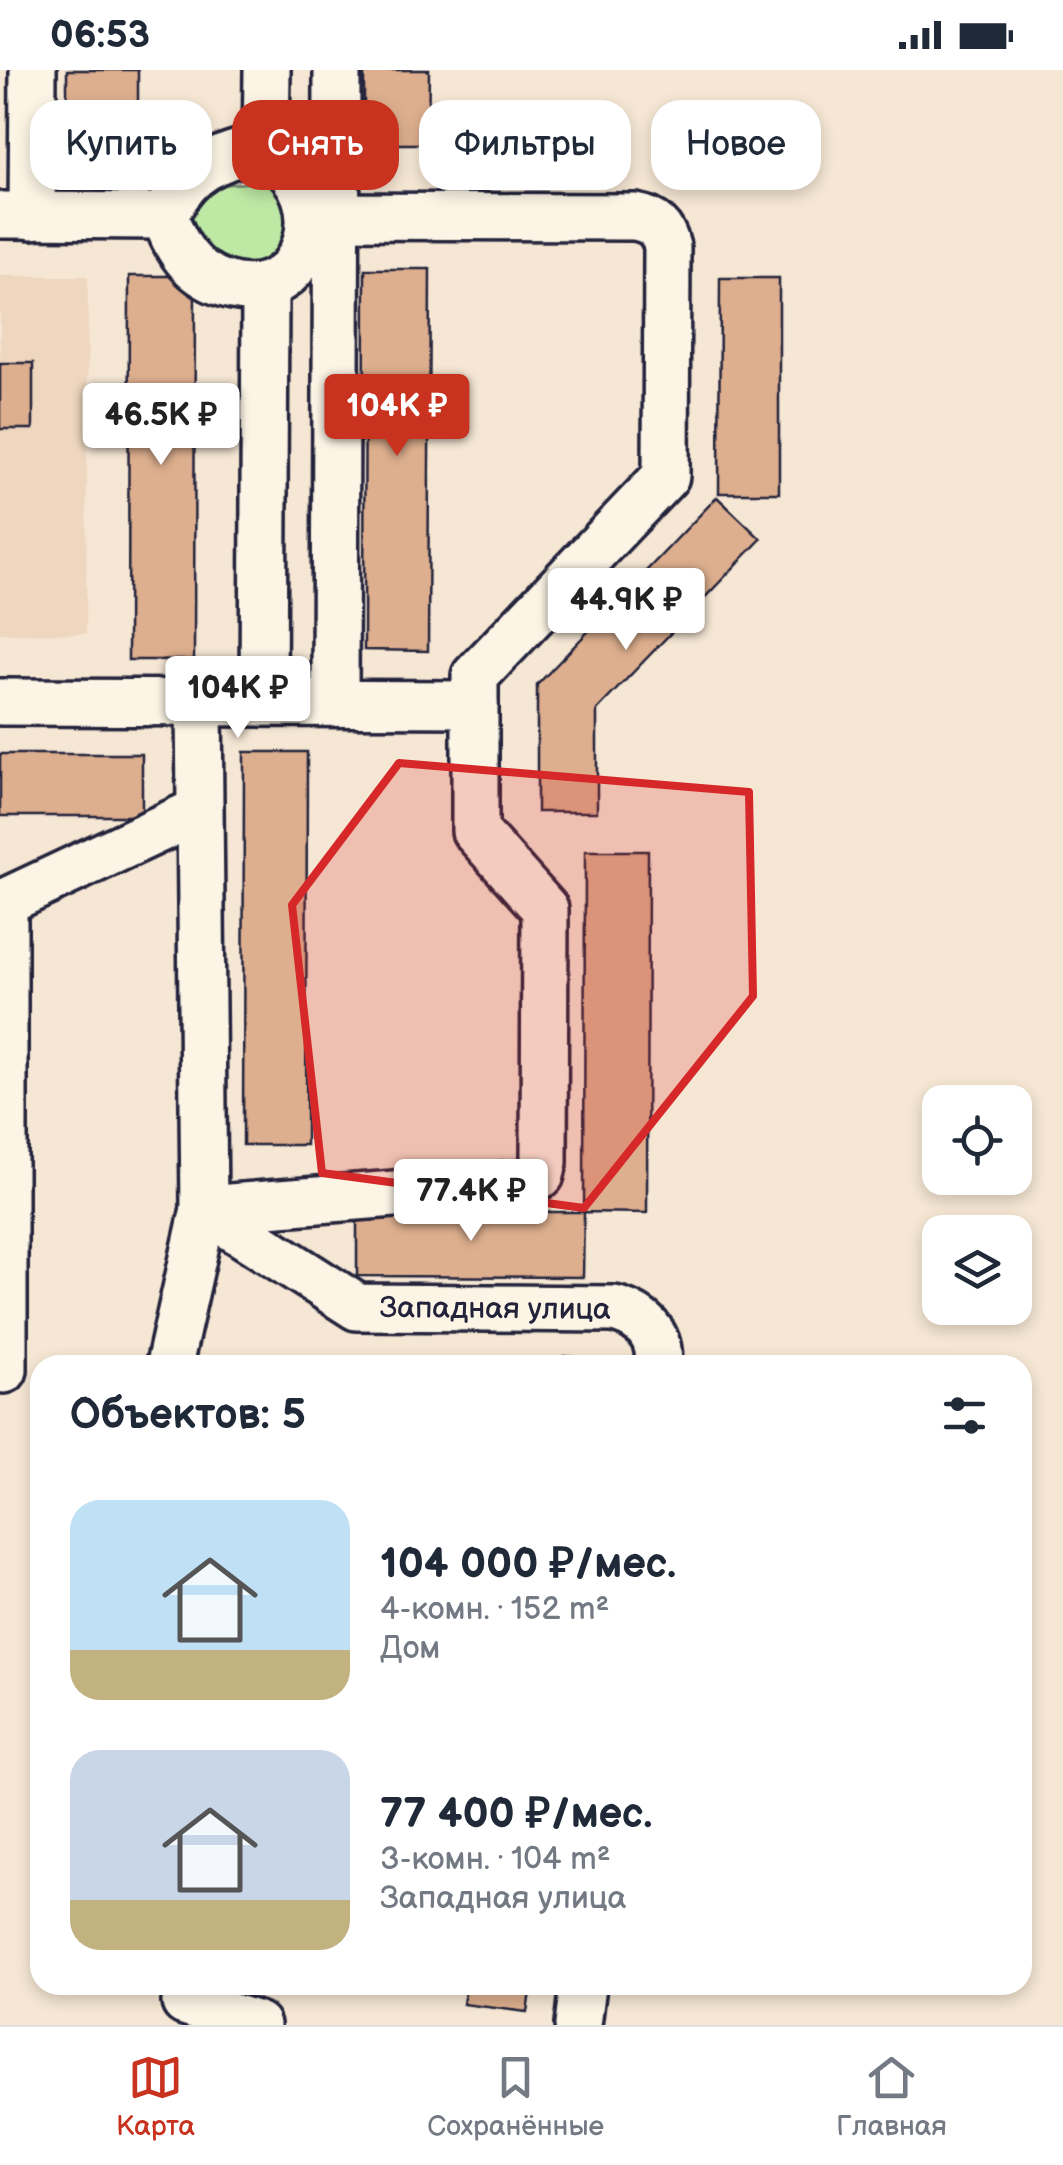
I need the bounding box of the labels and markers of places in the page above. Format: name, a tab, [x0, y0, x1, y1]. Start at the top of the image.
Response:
pin: 104K ₽	[316, 374, 478, 459]
pin: 46.5K ₽	[69, 383, 253, 468]
pin: 44.9K ₽	[534, 568, 718, 653]
pin: 104K ₽	[157, 656, 319, 741]
pin: 77.4K ₽	[379, 1159, 563, 1244]

